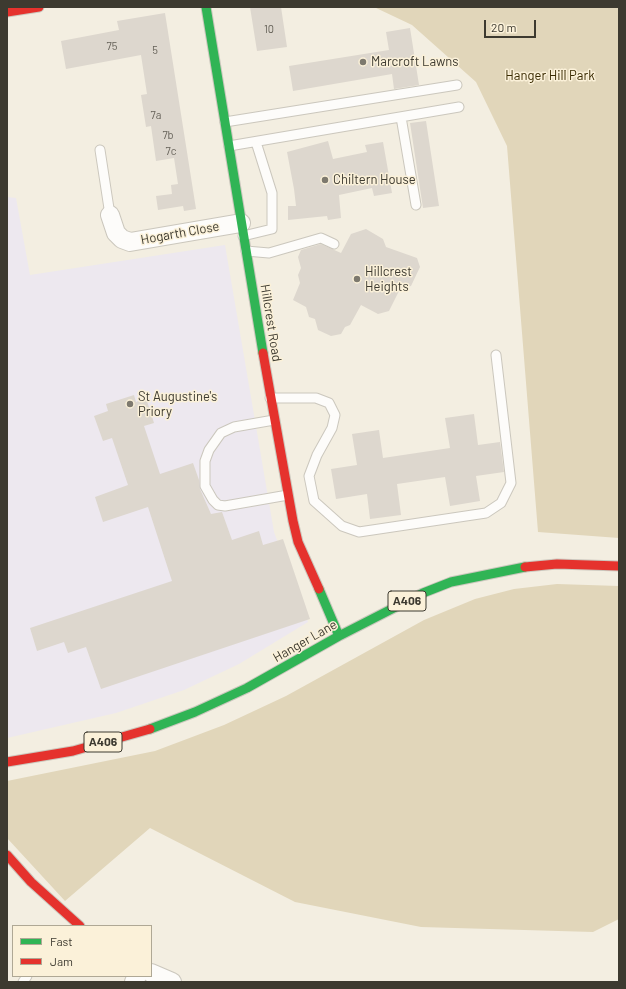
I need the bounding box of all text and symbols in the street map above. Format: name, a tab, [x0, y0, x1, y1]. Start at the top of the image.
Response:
scale bar	[486, 12, 538, 38]
text: 20 m	[491, 20, 517, 34]
house number: 10	[264, 22, 274, 36]
house number: 75	[107, 39, 117, 53]
house number: 5	[152, 43, 158, 57]
place label: Marcroft Lawns	[371, 54, 459, 70]
marker: Marcroft Lawns	[358, 57, 368, 67]
park label: Hanger Hill Park	[505, 68, 595, 84]
house number: 7a	[151, 108, 161, 122]
house number: 7b	[162, 128, 174, 142]
house number: 7c	[166, 144, 176, 158]
place label: Chiltern House	[333, 172, 416, 188]
marker: Chiltern House	[320, 175, 330, 185]
street label: Hogarth Close	[139, 218, 221, 248]
place label: Hillcrest Heights	[365, 264, 412, 295]
marker: Hillcrest Heights	[352, 274, 362, 284]
street label: Hillcrest Road	[257, 283, 285, 363]
place label: St Augustine's Priory	[138, 389, 217, 420]
marker: St Augustine's Priory	[125, 399, 135, 409]
road number: A406	[388, 591, 426, 611]
street label: Hanger Lane	[270, 616, 340, 666]
road number: A406	[84, 732, 122, 752]
legend	[12, 925, 152, 977]
text: Fast	[50, 934, 73, 948]
text: Jam	[50, 954, 73, 968]

